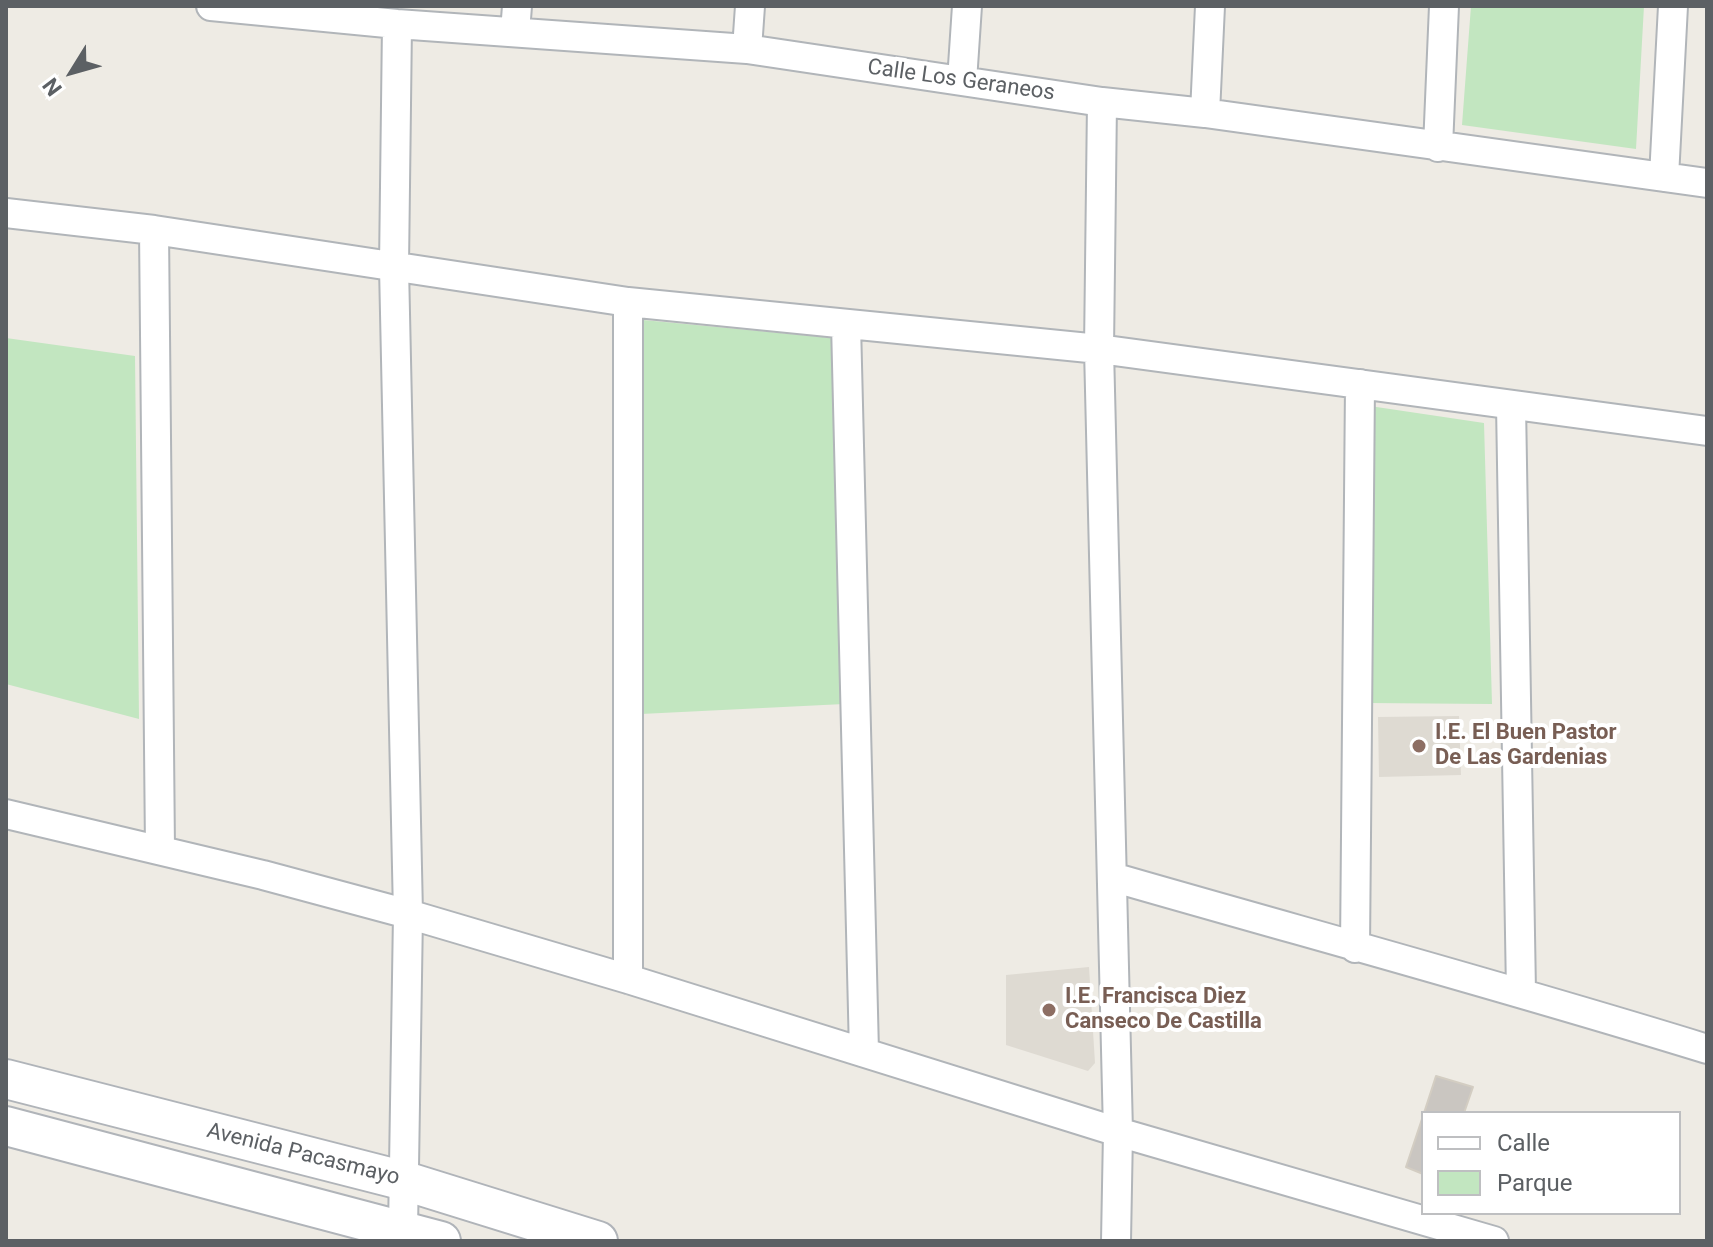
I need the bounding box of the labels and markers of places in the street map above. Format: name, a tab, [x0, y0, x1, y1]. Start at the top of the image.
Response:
place label: I.E. El Buen Pastor De Las Gardenias	[1435, 720, 1617, 772]
marker: I.E. El Buen Pastor De Las Gardenias	[1410, 737, 1428, 755]
place label: I.E. Francisca Diez Canseco De Castilla	[1065, 984, 1262, 1036]
marker: I.E. Francisca Diez Canseco De Castilla	[1040, 1001, 1058, 1019]

